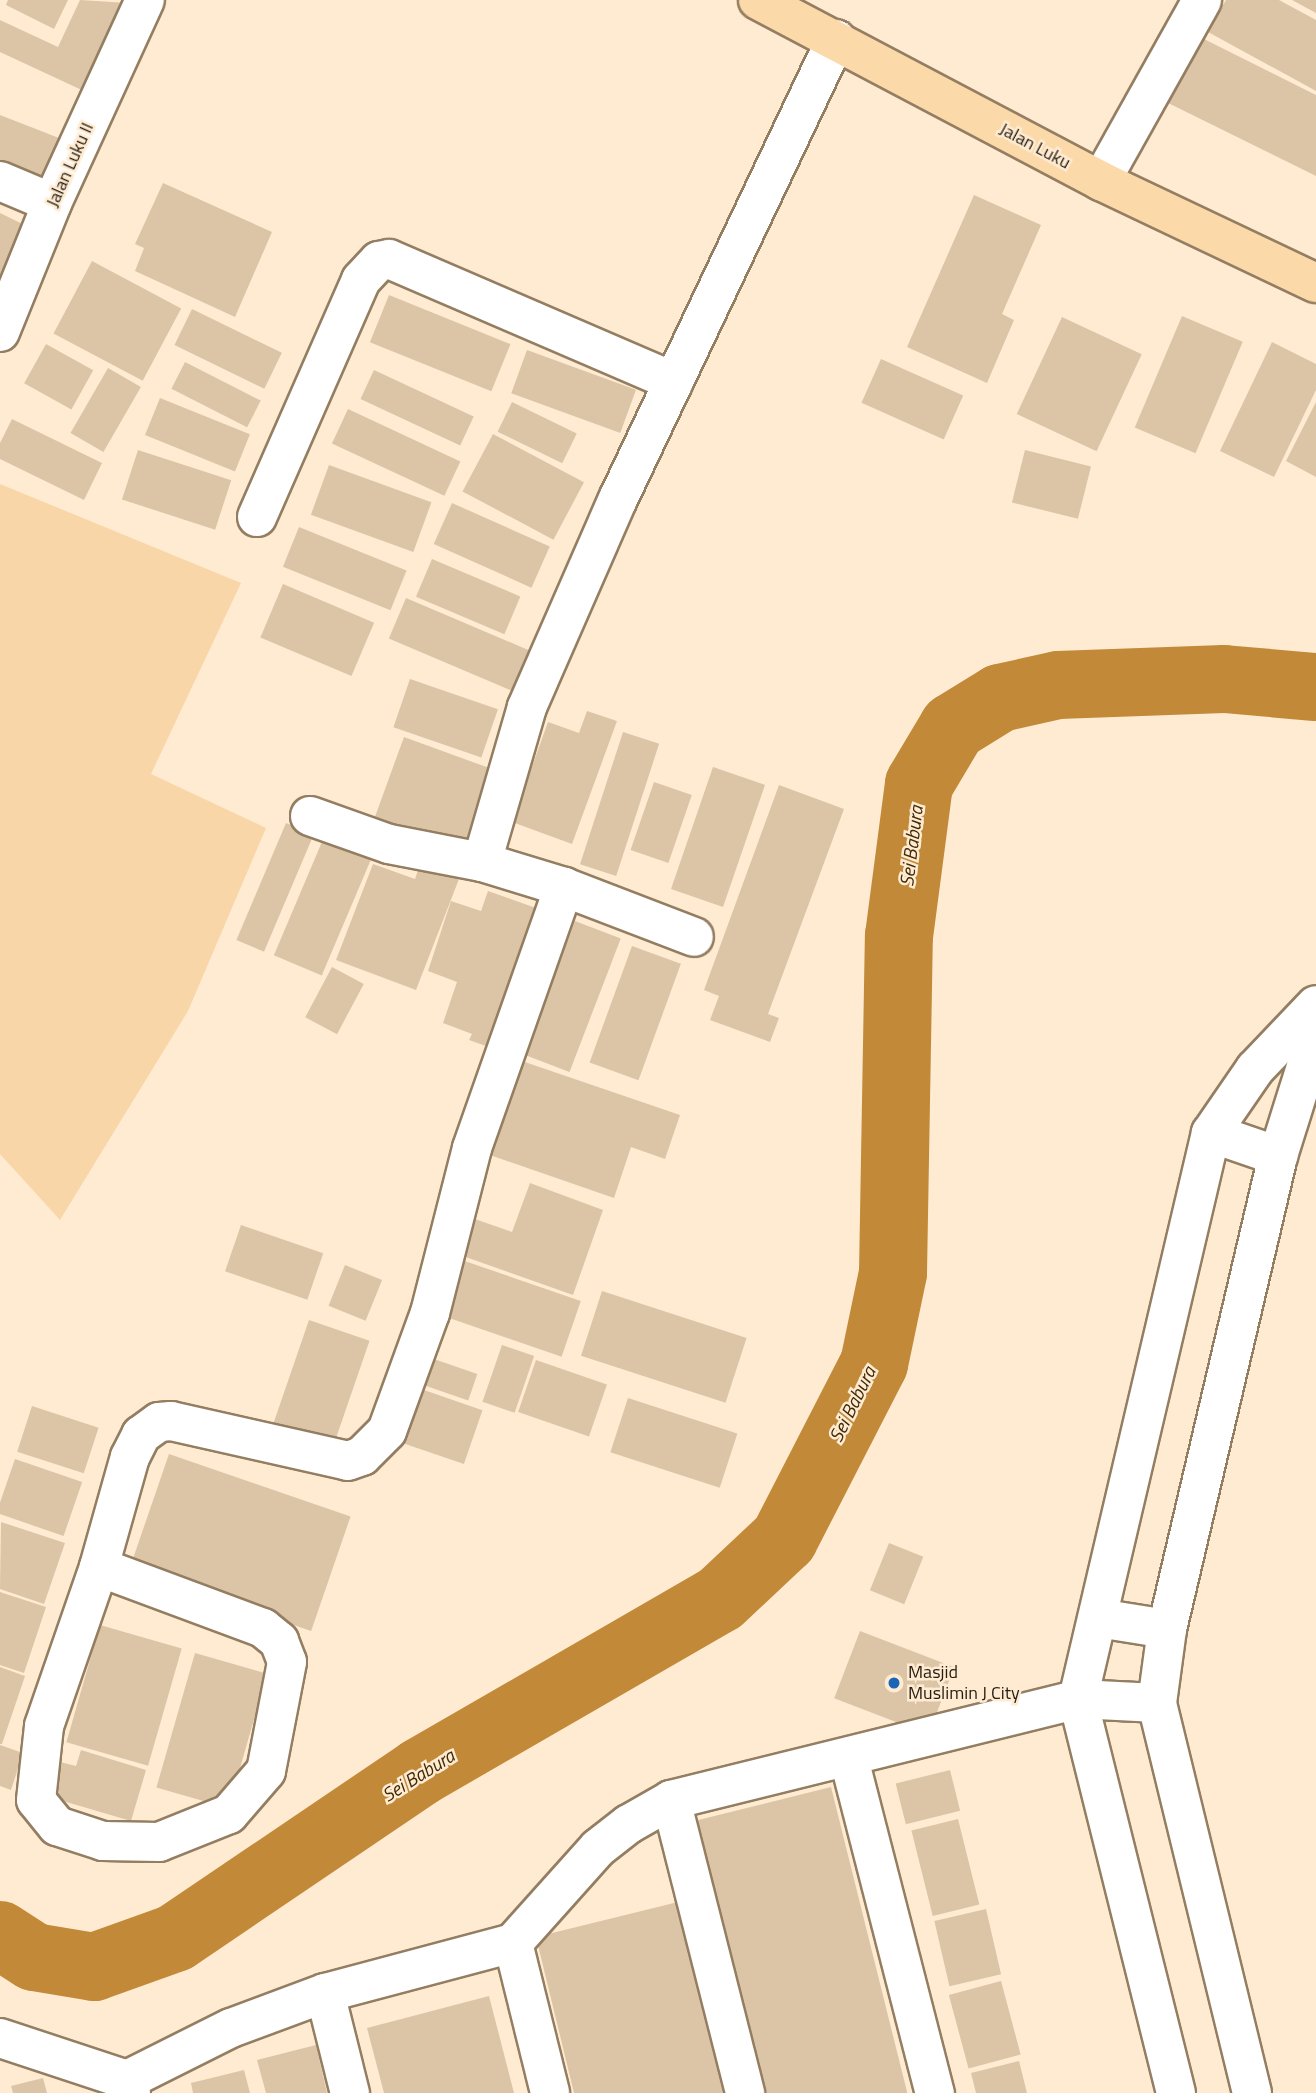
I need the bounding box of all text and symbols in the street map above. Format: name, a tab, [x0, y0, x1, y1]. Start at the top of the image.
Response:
street label: Jalan Luku	[996, 118, 1074, 174]
street label: Jalan Luku II	[42, 119, 98, 211]
water label: Sei Babura	[895, 804, 927, 888]
water label: Sei Babura	[824, 1363, 880, 1445]
place label: Masjid Muslimin J City	[908, 1662, 1020, 1704]
marker: Masjid Muslimin J City	[886, 1675, 902, 1691]
water label: Sei Babura	[378, 1744, 458, 1806]

